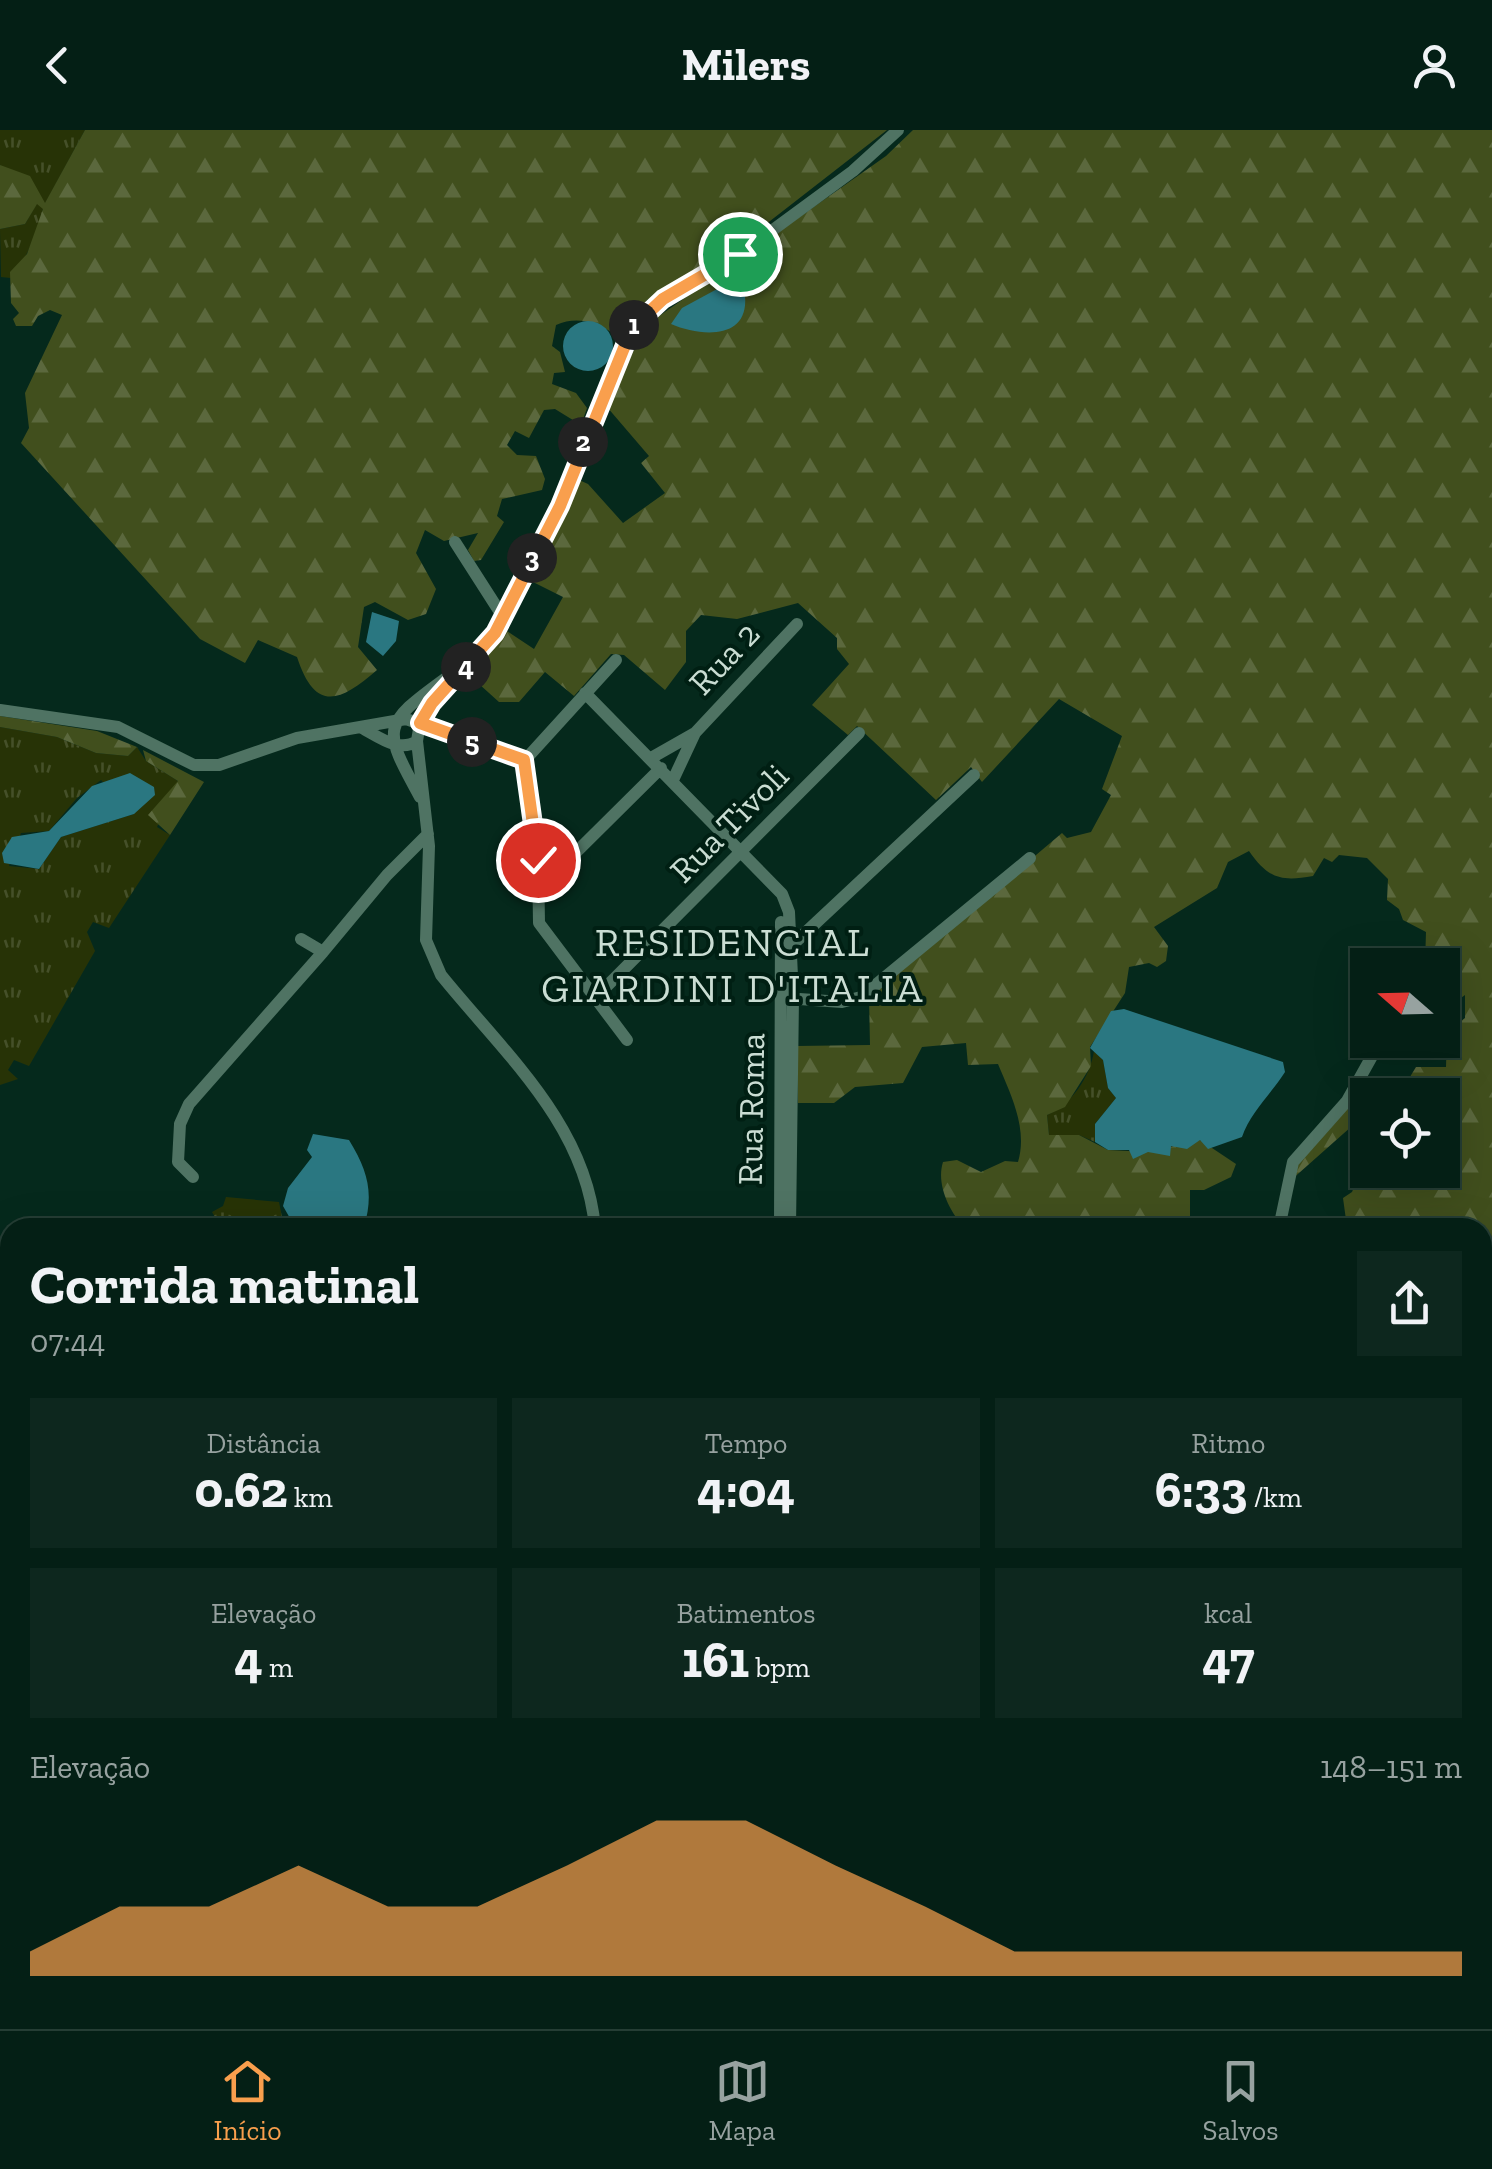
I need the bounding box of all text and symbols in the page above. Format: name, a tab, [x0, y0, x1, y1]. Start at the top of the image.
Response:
icon: back	[30, 38, 85, 93]
text: Milers	[682, 38, 810, 92]
icon: person	[1407, 38, 1462, 93]
pin	[698, 212, 783, 297]
icon: arrive	[713, 227, 768, 282]
pin: 1	[609, 300, 659, 350]
text: 1	[628, 308, 640, 341]
pin: 2	[558, 417, 608, 467]
text: 2	[575, 425, 591, 458]
pin: 3	[507, 533, 557, 583]
text: 3	[525, 541, 539, 574]
street label: Rua 2	[680, 613, 768, 703]
pin: 4	[441, 642, 491, 692]
text: 4	[458, 650, 474, 683]
pin: 5	[447, 717, 497, 767]
text: 5	[465, 725, 479, 758]
street label: Rua Tivoli	[661, 755, 797, 891]
pin	[496, 818, 581, 903]
icon: check	[511, 833, 566, 888]
district label: RESIDENCIAL GIARDINI D'ITALIA	[541, 918, 925, 1012]
north arrow	[1350, 948, 1460, 1058]
map controls	[1350, 948, 1460, 1188]
street label: Rua Roma	[729, 1032, 773, 1186]
button: locate	[1350, 1078, 1460, 1188]
text: Corrida matinal	[30, 1251, 419, 1317]
button: share	[1357, 1251, 1462, 1356]
text: 07:44	[30, 1322, 105, 1360]
text: Distância	[207, 1427, 321, 1460]
text: Tempo	[705, 1427, 787, 1460]
text: Ritmo	[1191, 1427, 1265, 1460]
text: 0.62	[195, 1460, 288, 1520]
text: 4:04	[697, 1460, 795, 1520]
text: 6:33	[1155, 1460, 1247, 1520]
text: km	[288, 1481, 333, 1514]
text: /km	[1247, 1481, 1302, 1514]
text: Elevação	[211, 1597, 316, 1630]
text: Batimentos	[676, 1597, 816, 1630]
text: kcal	[1204, 1597, 1252, 1630]
text: 4	[234, 1630, 263, 1690]
text: 161	[682, 1630, 749, 1690]
text: 47	[1202, 1630, 1254, 1690]
text: m	[263, 1651, 293, 1684]
text: bpm	[749, 1651, 810, 1684]
text: Elevação	[30, 1748, 150, 1786]
text: 148–151 m	[1320, 1748, 1462, 1786]
tab: Início	[214, 2054, 282, 2147]
tab: Mapa	[709, 2054, 775, 2147]
tab: Salvos	[1203, 2054, 1278, 2147]

